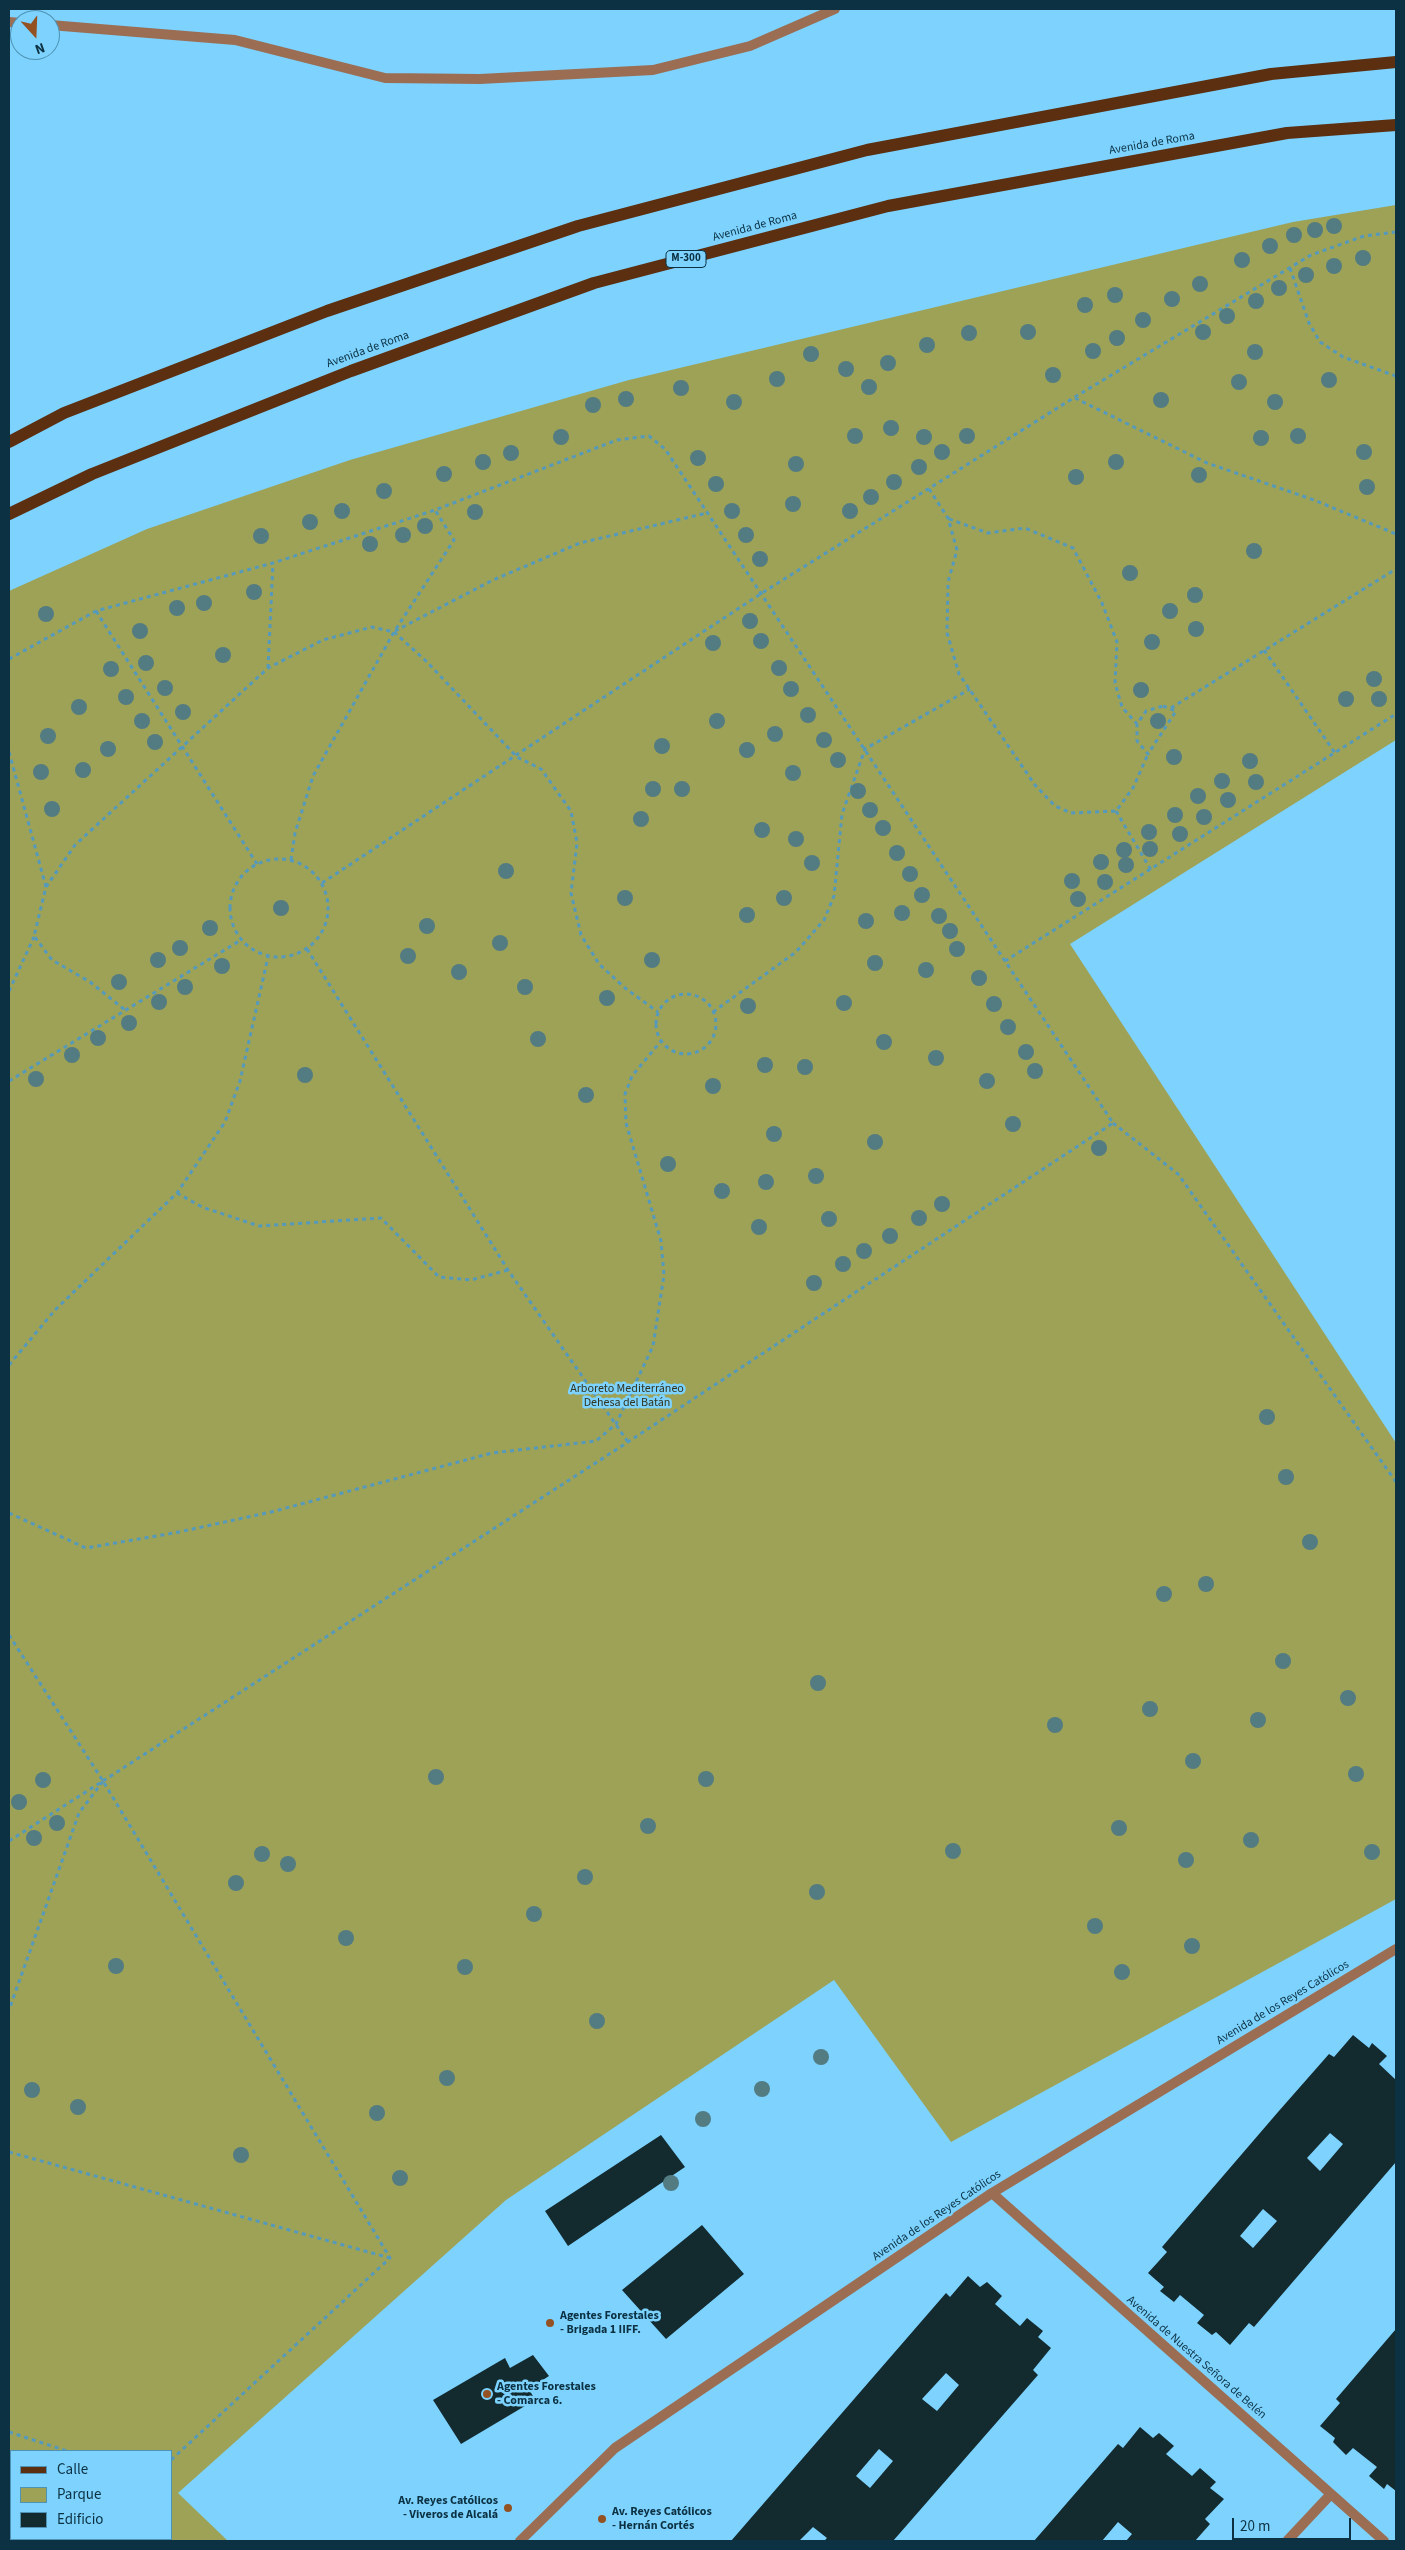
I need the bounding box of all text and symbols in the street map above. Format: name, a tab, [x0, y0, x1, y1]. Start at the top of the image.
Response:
north arrow	[10, 10, 60, 60]
text: N	[32, 37, 48, 59]
street label: Avenida de Roma	[1108, 129, 1196, 159]
street label: Avenida de Roma	[711, 209, 799, 245]
road number: M-300	[666, 250, 706, 268]
street label: Avenida de Roma	[325, 328, 411, 372]
park label: Arboreto Mediterráneo Dehesa del Batán	[570, 1382, 684, 1410]
street label: Avenida de los Reyes Católicos	[1214, 1958, 1352, 2048]
street label: Avenida de los Reyes Católicos	[870, 2168, 1004, 2264]
street label: Avenida de Nuestra Señora de Belén	[1123, 2293, 1269, 2423]
place label: Agentes Forestales - Brigada 1 IIFF.	[560, 2309, 659, 2337]
marker: Agentes Forestales - Brigada 1 IIFF.	[544, 2317, 556, 2329]
place label: Agentes Forestales - Comarca 6.	[497, 2380, 596, 2408]
marker: Agentes Forestales - Comarca 6.	[481, 2388, 493, 2400]
legend	[10, 2450, 172, 2540]
text: Calle	[57, 2459, 88, 2480]
text: Parque	[57, 2484, 101, 2505]
place label: Av. Reyes Católicos - Viveros de Alcalá	[398, 2494, 498, 2522]
marker: Av. Reyes Católicos - Viveros de Alcalá	[502, 2502, 514, 2514]
place label: Av. Reyes Católicos - Hernán Cortés	[612, 2505, 712, 2533]
scale bar	[1235, 2508, 1354, 2540]
text: Edificio	[57, 2509, 104, 2530]
marker: Av. Reyes Católicos - Hernán Cortés	[596, 2513, 608, 2525]
text: 20 m	[1240, 2516, 1270, 2537]

